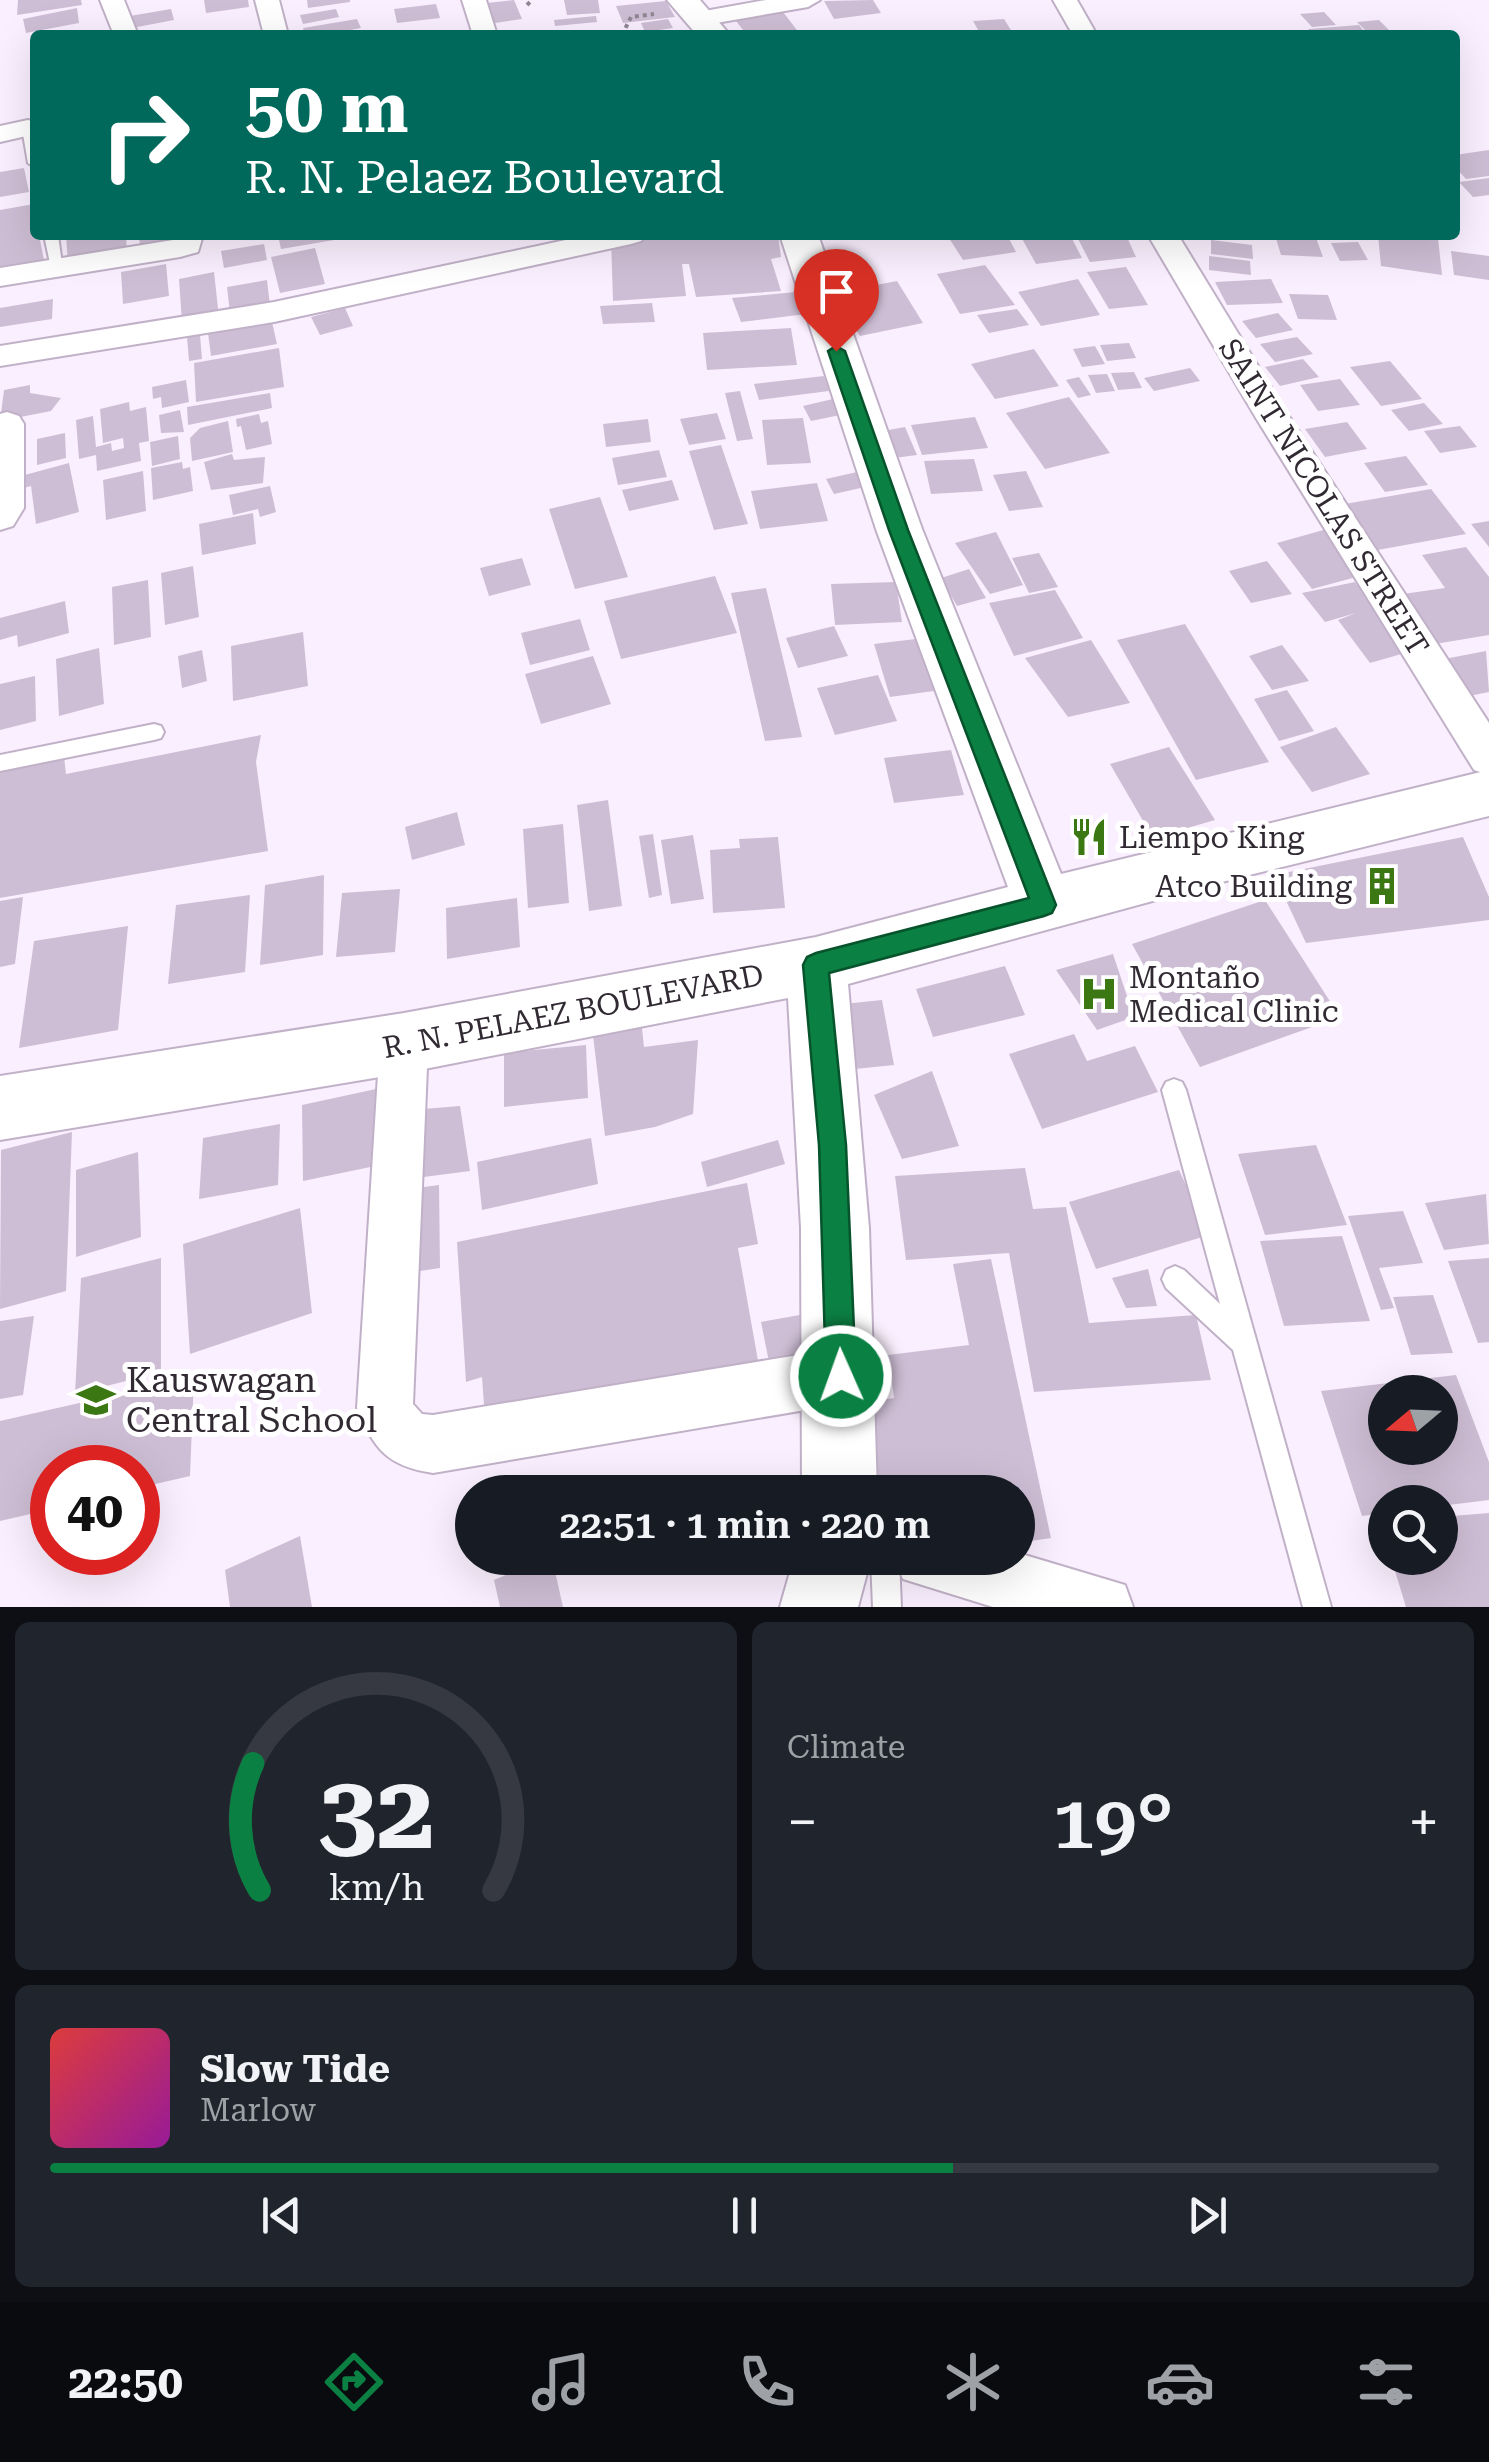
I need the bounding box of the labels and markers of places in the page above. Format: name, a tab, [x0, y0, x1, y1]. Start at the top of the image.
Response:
pin	[794, 249, 879, 352]
restaurant icon: Liempo King	[1068, 816, 1110, 858]
place label: Liempo King	[1119, 820, 1304, 855]
building icon: Atco Building	[1361, 865, 1403, 907]
place label: Atco Building	[1155, 869, 1352, 904]
place label: Montaño Medical Clinic	[1129, 960, 1339, 1029]
hospital icon: Montaño Medical Clinic	[1078, 973, 1120, 1015]
place label: Kauswagan Central School	[126, 1360, 377, 1441]
school or university icon: Kauswagan Central School	[75, 1379, 117, 1421]

